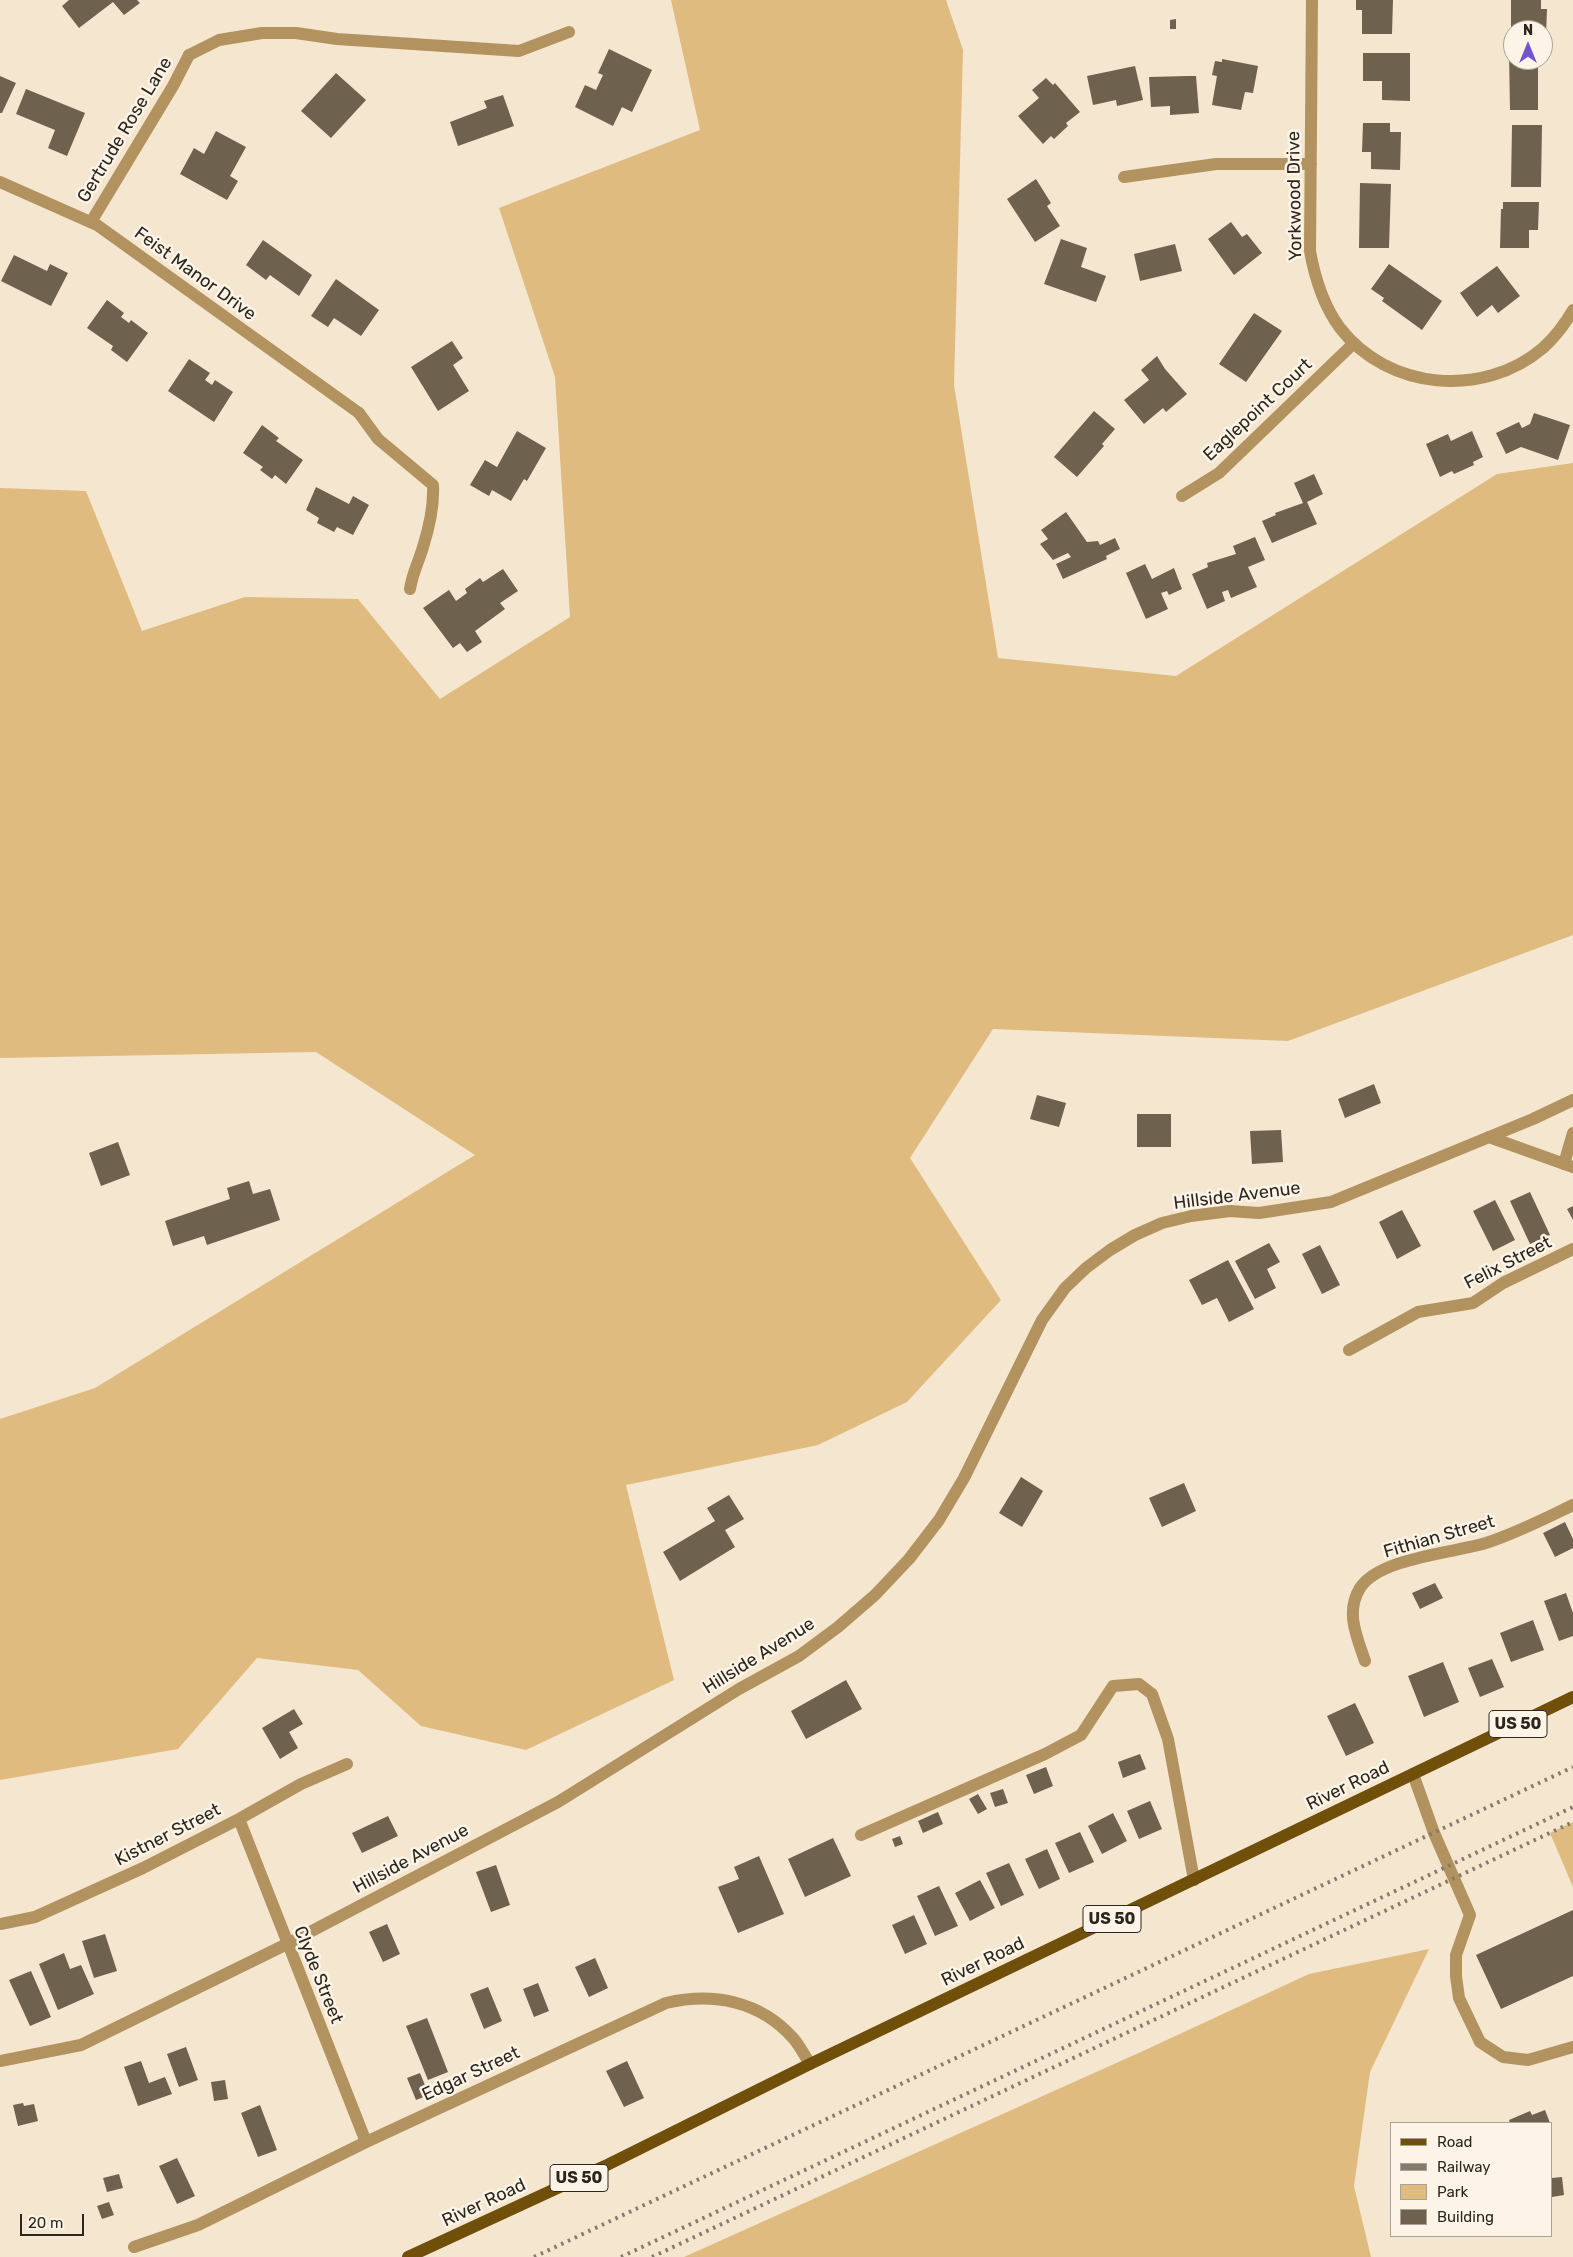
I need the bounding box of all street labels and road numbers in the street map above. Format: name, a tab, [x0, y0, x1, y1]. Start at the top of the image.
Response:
street label: Gertrude Rose Lane	[73, 53, 177, 207]
street label: Yorkwood Drive	[1283, 131, 1307, 261]
street label: Feist Manor Drive	[130, 223, 260, 325]
street label: Eaglepoint Court	[1199, 354, 1317, 466]
street label: Hillside Avenue	[1172, 1177, 1302, 1215]
street label: Felix Street	[1461, 1232, 1555, 1294]
street label: Fithian Street	[1381, 1511, 1497, 1563]
street label: Hillside Avenue	[699, 1613, 819, 1699]
road number: US 50	[1489, 1710, 1547, 1738]
street label: River Road	[1303, 1757, 1393, 1815]
street label: Kistner Street	[112, 1799, 224, 1871]
street label: Hillside Avenue	[350, 1819, 472, 1899]
road number: US 50	[1083, 1906, 1141, 1932]
street label: Clyde Street	[289, 1923, 347, 2027]
street label: River Road	[938, 1933, 1028, 1991]
street label: Edgar Street	[419, 2042, 523, 2106]
road number: US 50	[550, 2164, 608, 2192]
street label: River Road	[439, 2174, 529, 2232]

